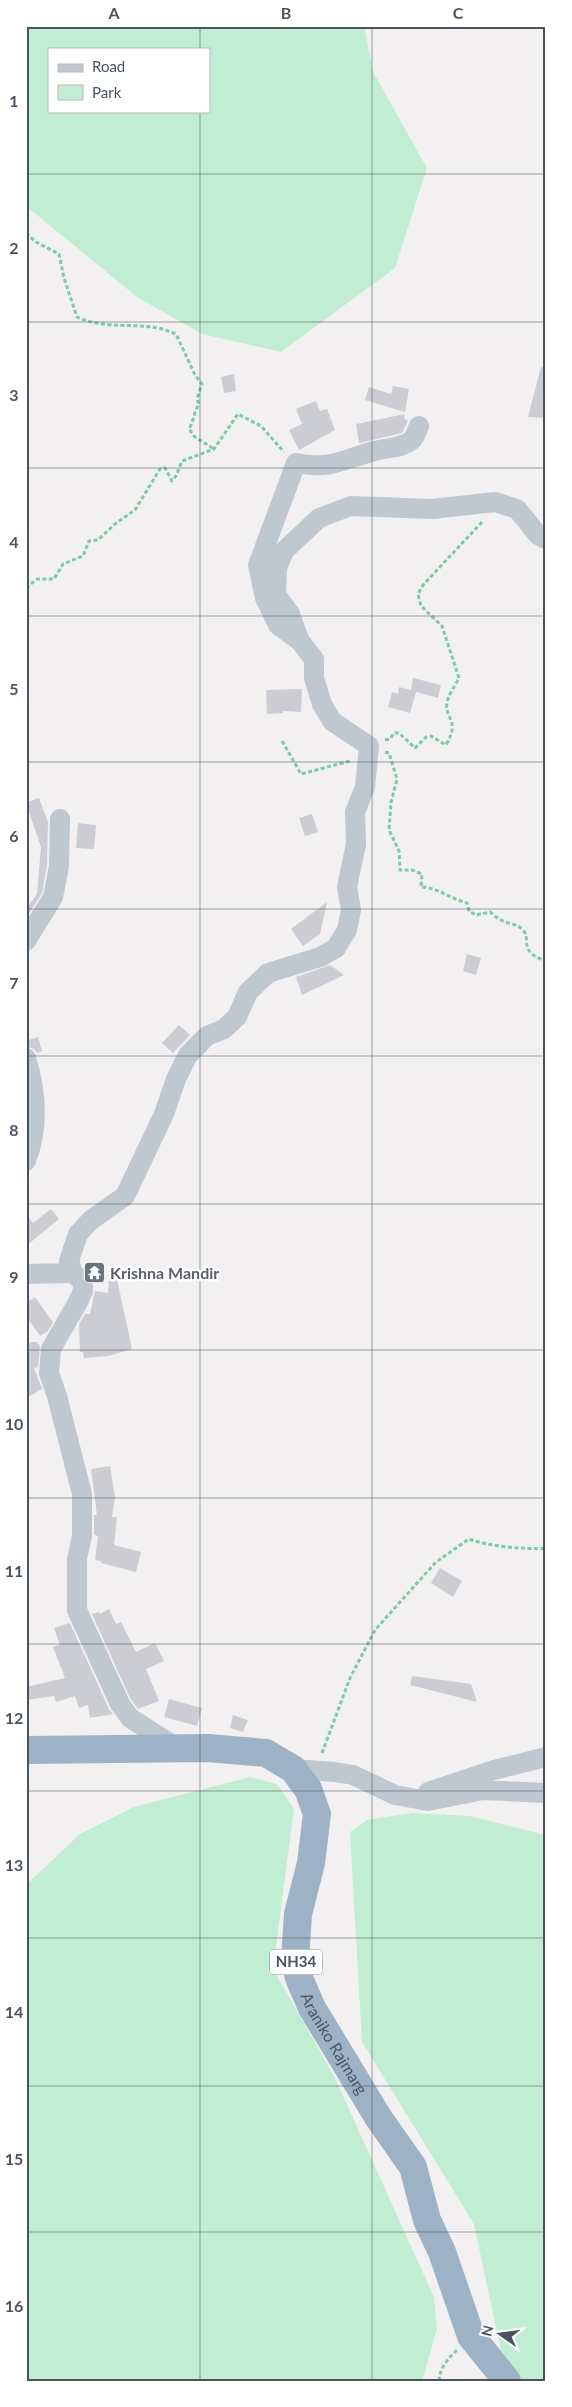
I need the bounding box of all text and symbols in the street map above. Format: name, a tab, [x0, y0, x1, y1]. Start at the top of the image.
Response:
text: A	[107, 3, 120, 22]
text: B	[281, 3, 291, 22]
text: C	[453, 3, 464, 22]
legend	[48, 48, 210, 112]
text: Road	[92, 57, 125, 75]
text: Park	[92, 83, 122, 101]
text: 1	[9, 91, 19, 110]
text: 2	[9, 238, 19, 257]
text: 3	[9, 385, 19, 404]
text: 4	[9, 532, 19, 551]
text: 5	[9, 679, 19, 698]
text: 6	[9, 826, 19, 845]
text: 7	[9, 973, 19, 992]
text: 8	[9, 1120, 19, 1139]
temple icon: Krishna Mandir	[82, 1261, 106, 1285]
place label: Krishna Mandir	[110, 1263, 219, 1282]
text: 9	[9, 1267, 19, 1286]
text: 10	[5, 1414, 23, 1433]
text: 11	[5, 1561, 23, 1580]
text: 12	[5, 1708, 23, 1727]
text: 13	[5, 1855, 23, 1874]
road number: NH34	[270, 1950, 322, 1974]
street label: Araniko Rajmarg	[297, 1989, 372, 2097]
text: 14	[5, 2002, 23, 2021]
text: 15	[5, 2149, 23, 2168]
text: 16	[5, 2296, 23, 2315]
north arrow	[474, 2310, 524, 2360]
text: N	[477, 2323, 496, 2338]

